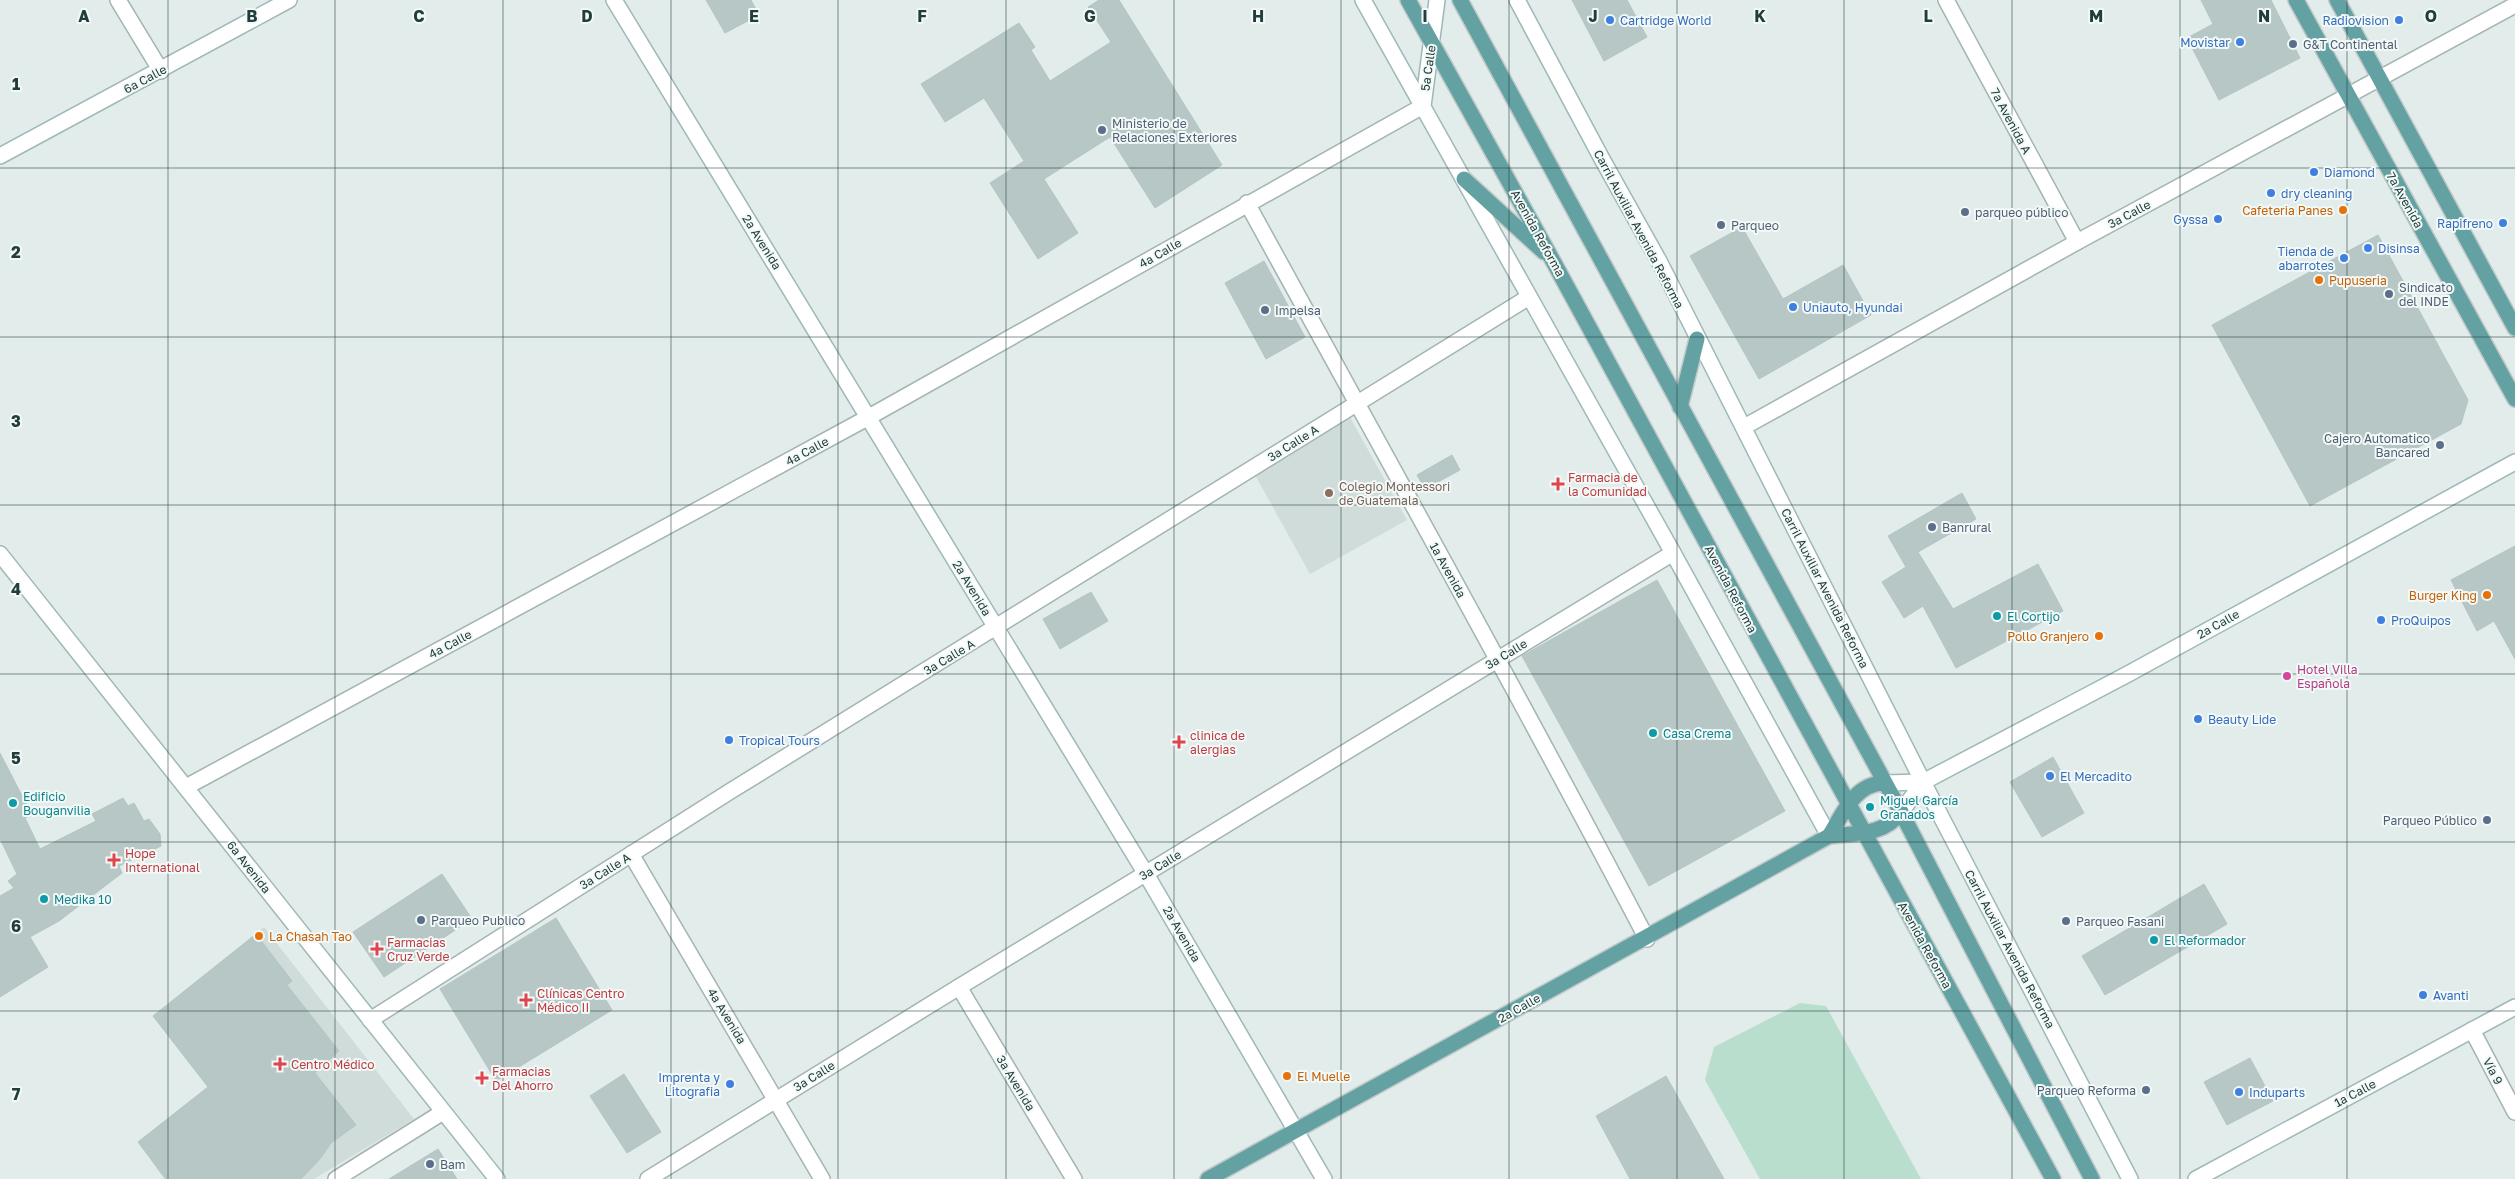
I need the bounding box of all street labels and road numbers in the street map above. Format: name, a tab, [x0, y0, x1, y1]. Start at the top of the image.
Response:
street label: 5a Calle	[1417, 44, 1439, 92]
street label: 6a Calle	[121, 61, 169, 97]
street label: 7a Avenida A	[1987, 85, 2035, 157]
street label: Carril Auxiliar Avenida Reforma	[1591, 147, 1687, 311]
street label: 7a Avenida	[2383, 169, 2427, 231]
street label: Avenida Reforma	[1508, 187, 1568, 279]
street label: 3a Calle	[2105, 197, 2153, 231]
street label: 2a Avenida	[739, 212, 785, 272]
street label: 4a Calle	[1136, 235, 1184, 271]
street label: 3a Calle A	[1265, 421, 1321, 465]
street label: 4a Calle	[783, 433, 831, 469]
street label: Carril Auxiliar Avenida Reforma	[1778, 505, 1872, 671]
street label: 1a Avenida	[1427, 540, 1469, 600]
street label: Avenida Reforma	[1702, 543, 1760, 635]
street label: 2a Avenida	[950, 557, 994, 619]
street label: 2a Calle	[2194, 606, 2242, 642]
street label: 4a Calle	[426, 626, 474, 662]
street label: 3a Calle A	[921, 636, 977, 678]
street label: 3a Calle	[1482, 636, 1530, 672]
street label: 6a Avenida	[224, 838, 274, 896]
street label: 3a Calle	[1136, 847, 1184, 883]
street label: 3a Calle A	[577, 849, 633, 893]
street label: Carril Auxiliar Avenida Reforma	[1962, 867, 2058, 1031]
street label: Avenida Reforma	[1895, 899, 1955, 991]
street label: 2a Avenida	[1160, 903, 1204, 965]
street label: 4a Avenida	[704, 985, 750, 1047]
street label: 2a Calle	[1495, 990, 1543, 1026]
street label: 3a Avenida	[994, 1052, 1038, 1114]
street label: Vía 9	[2480, 1055, 2506, 1087]
street label: 3a Calle	[790, 1057, 838, 1095]
street label: 1ª Calle	[2332, 1076, 2378, 1110]

